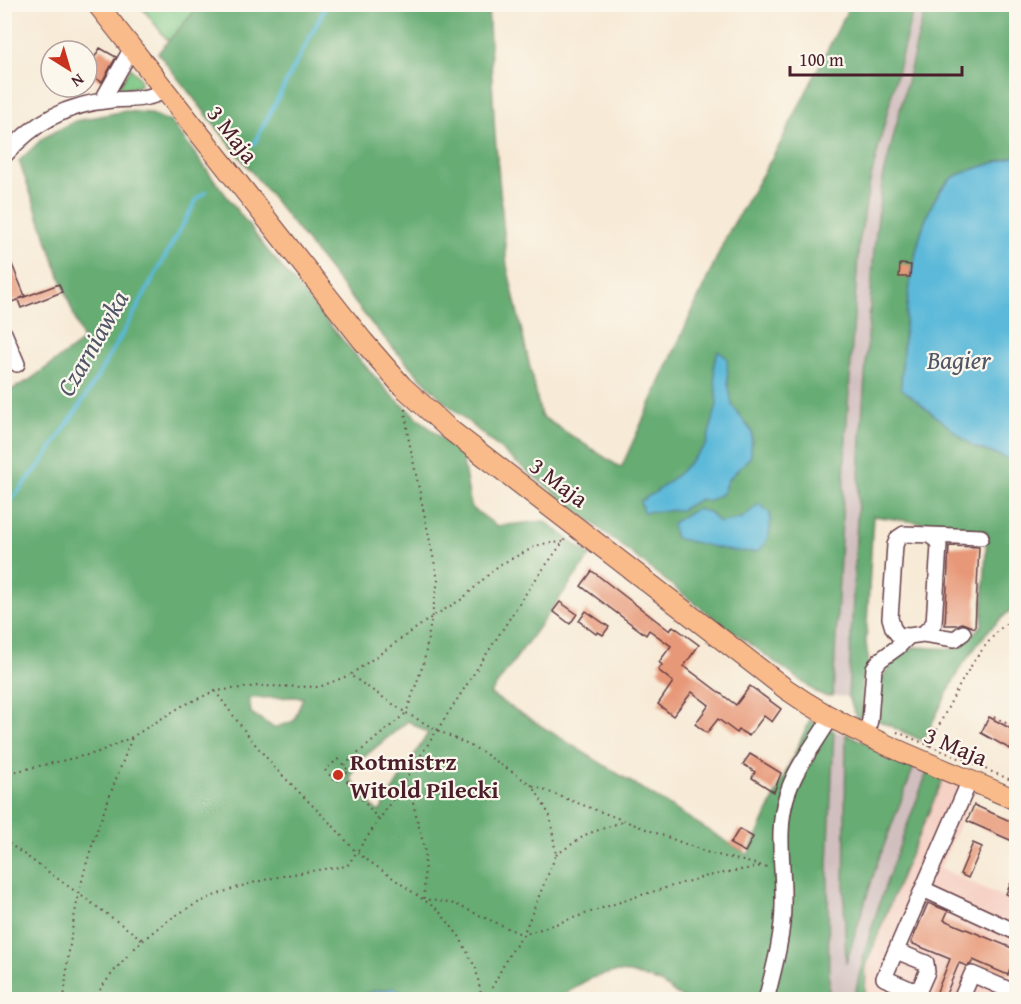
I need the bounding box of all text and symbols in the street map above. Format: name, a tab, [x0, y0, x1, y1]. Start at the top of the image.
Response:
north arrow	[39, 39, 99, 99]
scale bar	[790, 39, 962, 77]
text: 100 m	[799, 46, 844, 73]
text: N	[66, 68, 90, 94]
street label: 3 Maja	[199, 97, 267, 171]
water label: Czarniawka	[46, 283, 138, 403]
water label: Bagier	[926, 340, 992, 379]
street label: 3 Maja	[522, 448, 596, 516]
street label: 3 Maja	[919, 717, 994, 775]
place label: Rotmistrz Witold Pilecki	[350, 744, 499, 807]
marker: Rotmistrz Witold Pilecki	[331, 768, 345, 782]

